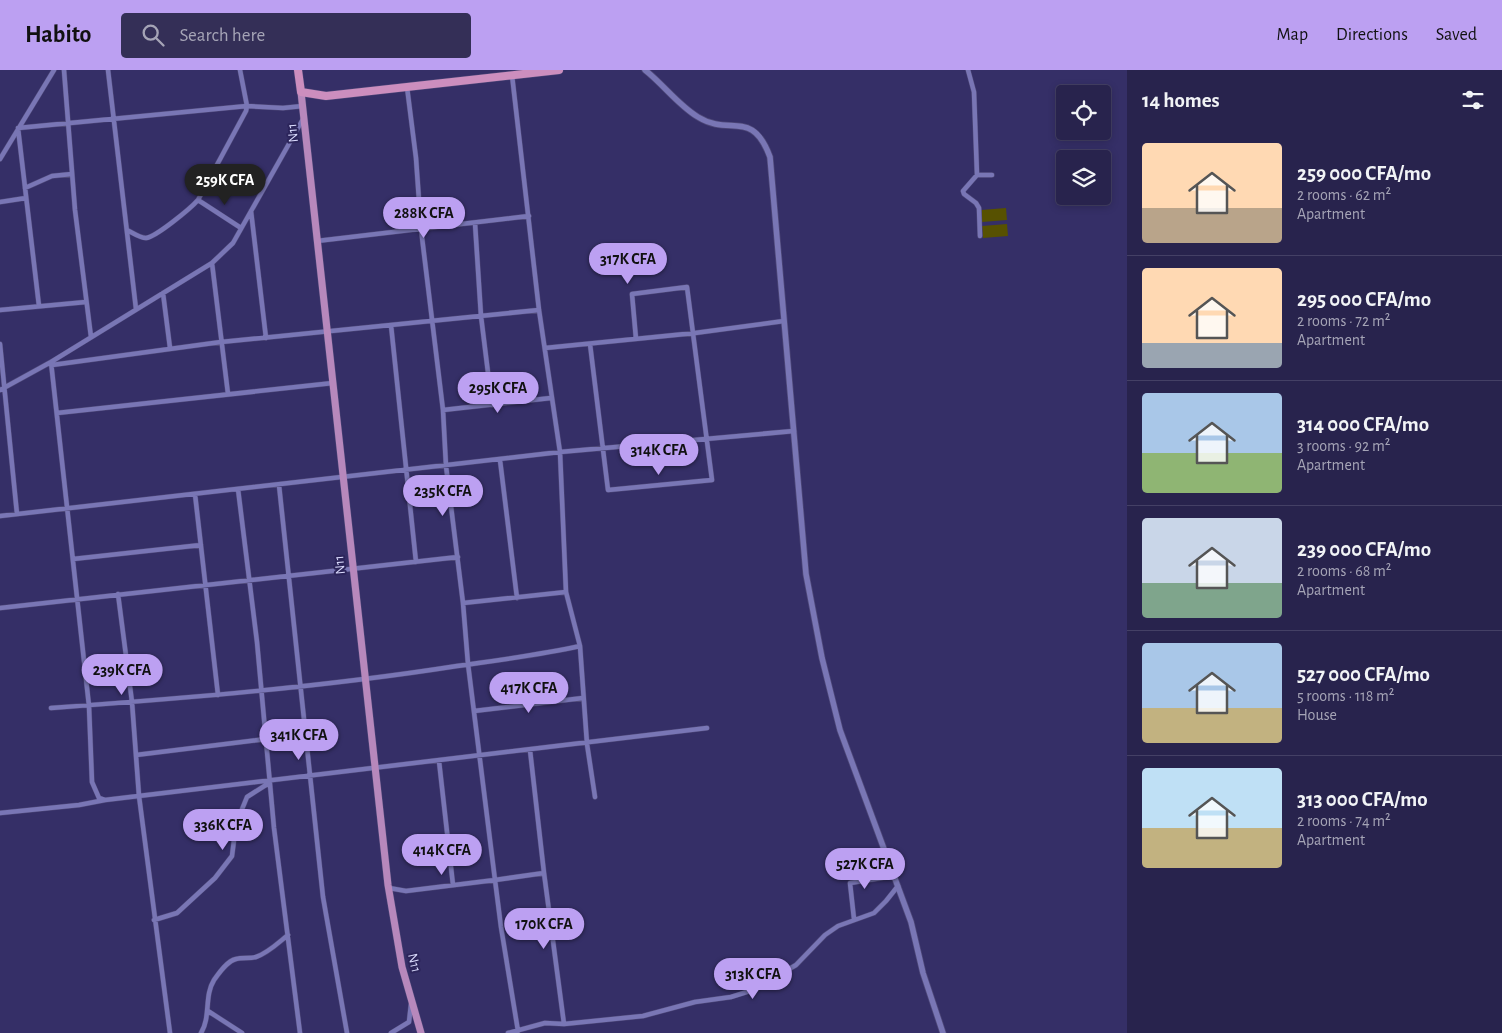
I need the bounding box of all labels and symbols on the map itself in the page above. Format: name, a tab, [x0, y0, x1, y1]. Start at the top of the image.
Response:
street label: N11	[285, 123, 301, 143]
pin: 259K CFA	[173, 164, 277, 206]
pin: 288K CFA	[372, 196, 476, 239]
pin: 317K CFA	[576, 242, 680, 285]
pin: 295K CFA	[446, 372, 550, 414]
pin: 314K CFA	[607, 434, 711, 476]
pin: 235K CFA	[391, 474, 495, 517]
street label: N11	[332, 555, 348, 575]
pin: 239K CFA	[70, 654, 174, 696]
pin: 417K CFA	[477, 672, 581, 714]
pin: 341K CFA	[247, 718, 351, 761]
pin: 336K CFA	[171, 808, 275, 851]
pin: 414K CFA	[390, 834, 494, 876]
pin: 527K CFA	[813, 848, 917, 890]
pin: 170K CFA	[492, 908, 596, 950]
street label: N11	[405, 952, 423, 974]
pin: 313K CFA	[701, 958, 805, 1000]

